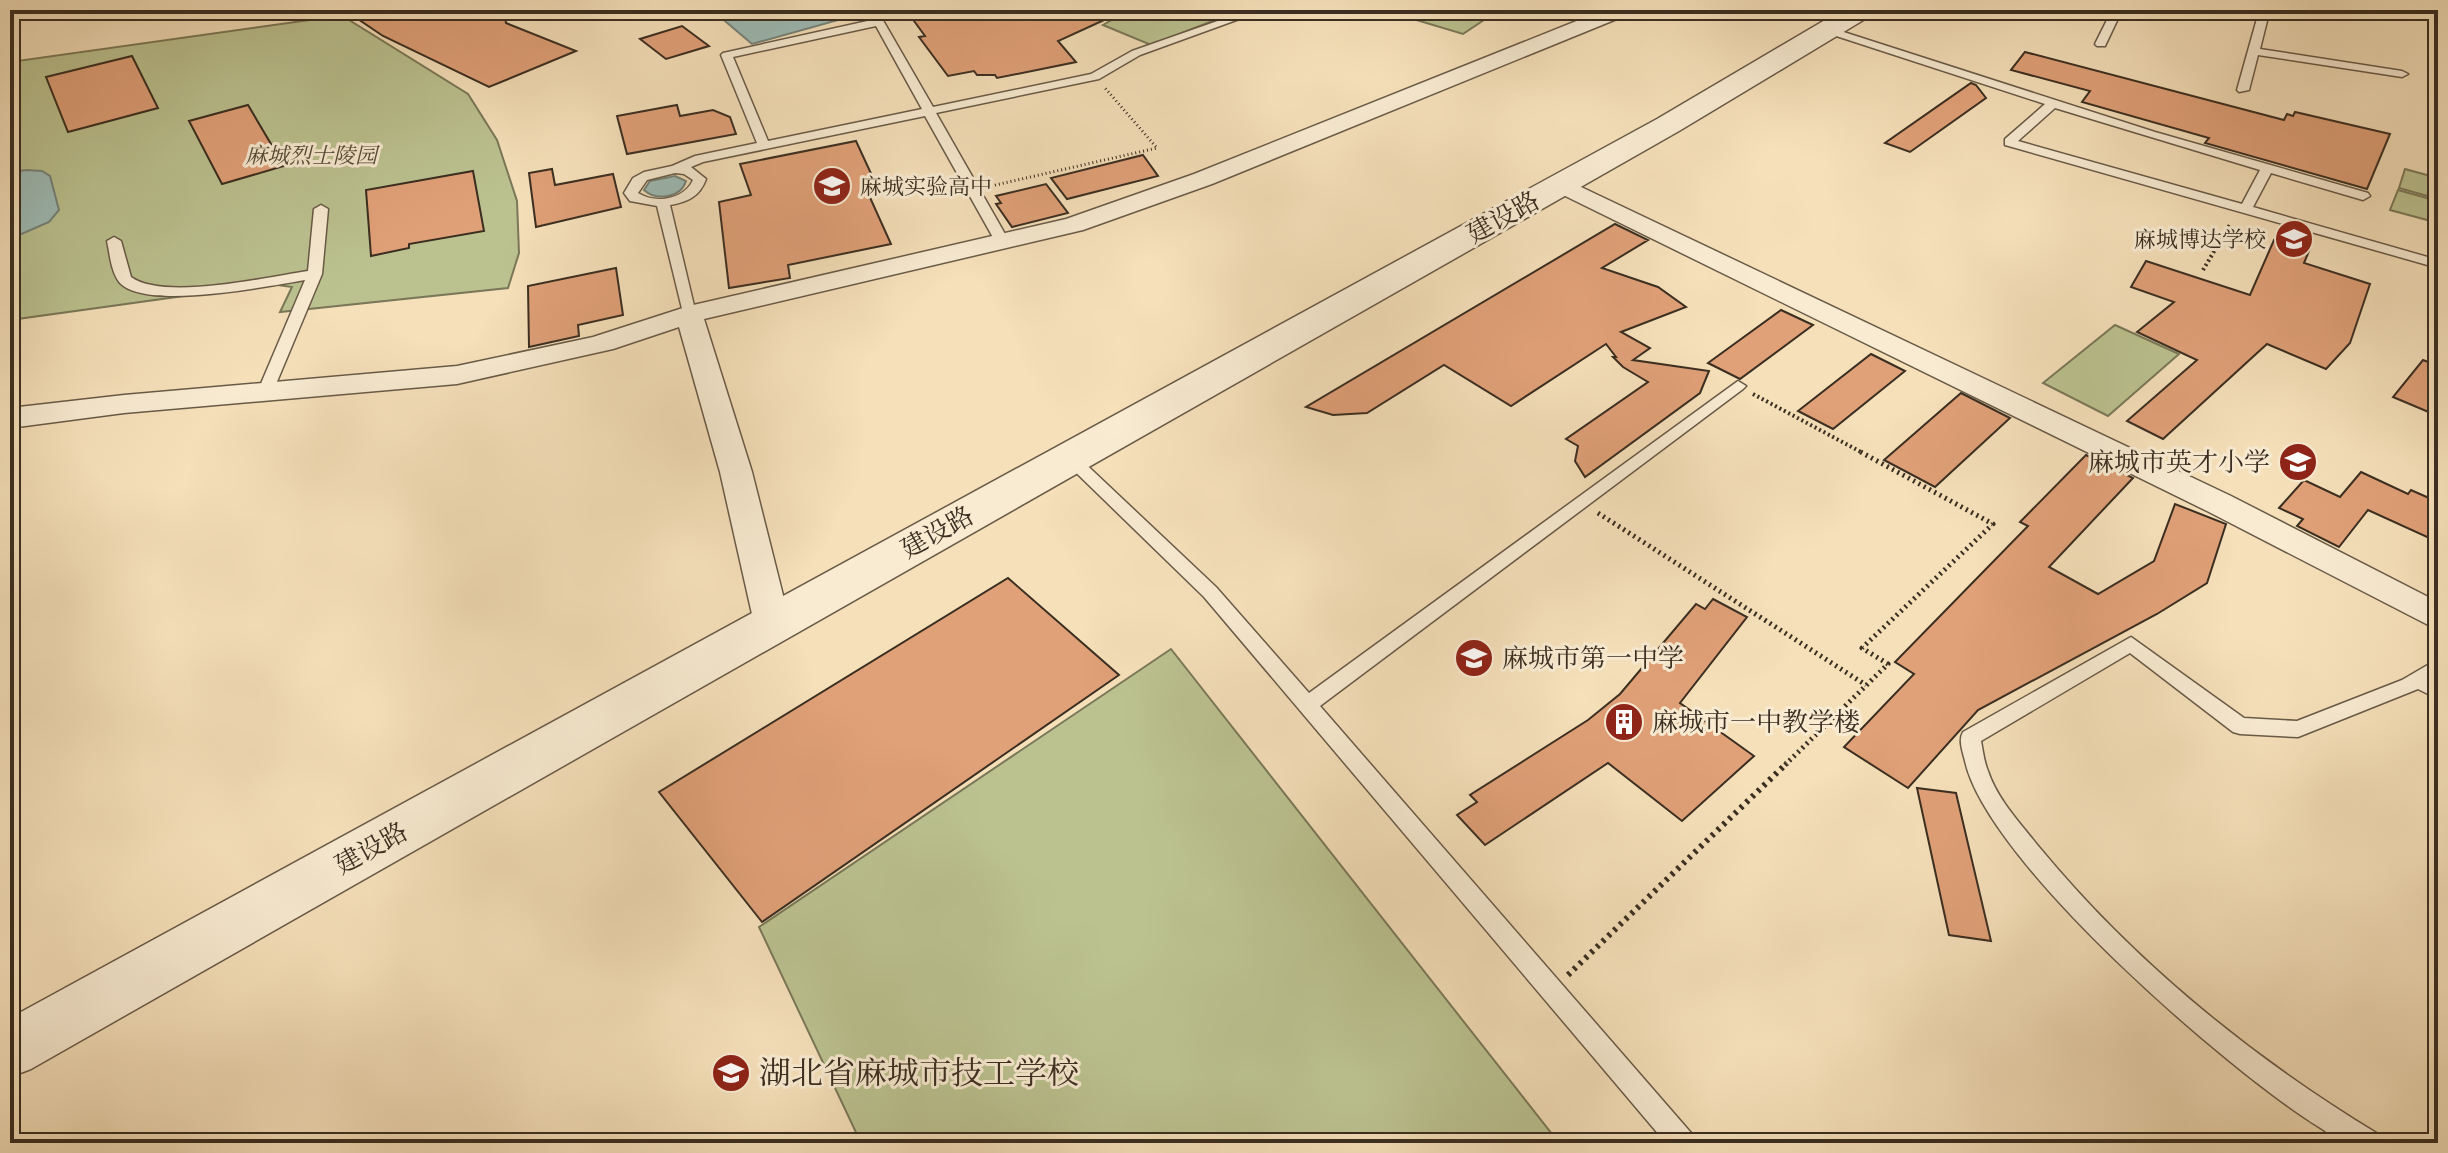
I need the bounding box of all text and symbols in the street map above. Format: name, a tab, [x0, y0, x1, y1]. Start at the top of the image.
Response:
park label: 麻城烈士陵园	[245, 143, 380, 169]
school or university icon: 麻城实验高中	[811, 165, 853, 207]
place label: 麻城实验高中	[860, 174, 992, 200]
street label: 建设路	[1462, 185, 1545, 250]
school or university icon: 麻城博达学校	[2273, 218, 2315, 260]
place label: 麻城博达学校	[2134, 227, 2266, 253]
school or university icon: 麻城市英才小学	[2277, 441, 2319, 483]
place label: 麻城市英才小学	[2088, 447, 2270, 478]
street label: 建设路	[896, 500, 979, 565]
school or university icon: 麻城市第一中学	[1453, 637, 1495, 679]
place label: 麻城市第一中学	[1502, 643, 1684, 674]
building icon: 麻城市一中教学楼	[1603, 701, 1645, 743]
place label: 麻城市一中教学楼	[1652, 707, 1860, 738]
street label: 建设路	[330, 816, 413, 881]
school or university icon: 湖北省麻城市技工学校	[710, 1052, 752, 1094]
place label: 湖北省麻城市技工学校	[759, 1055, 1079, 1092]

